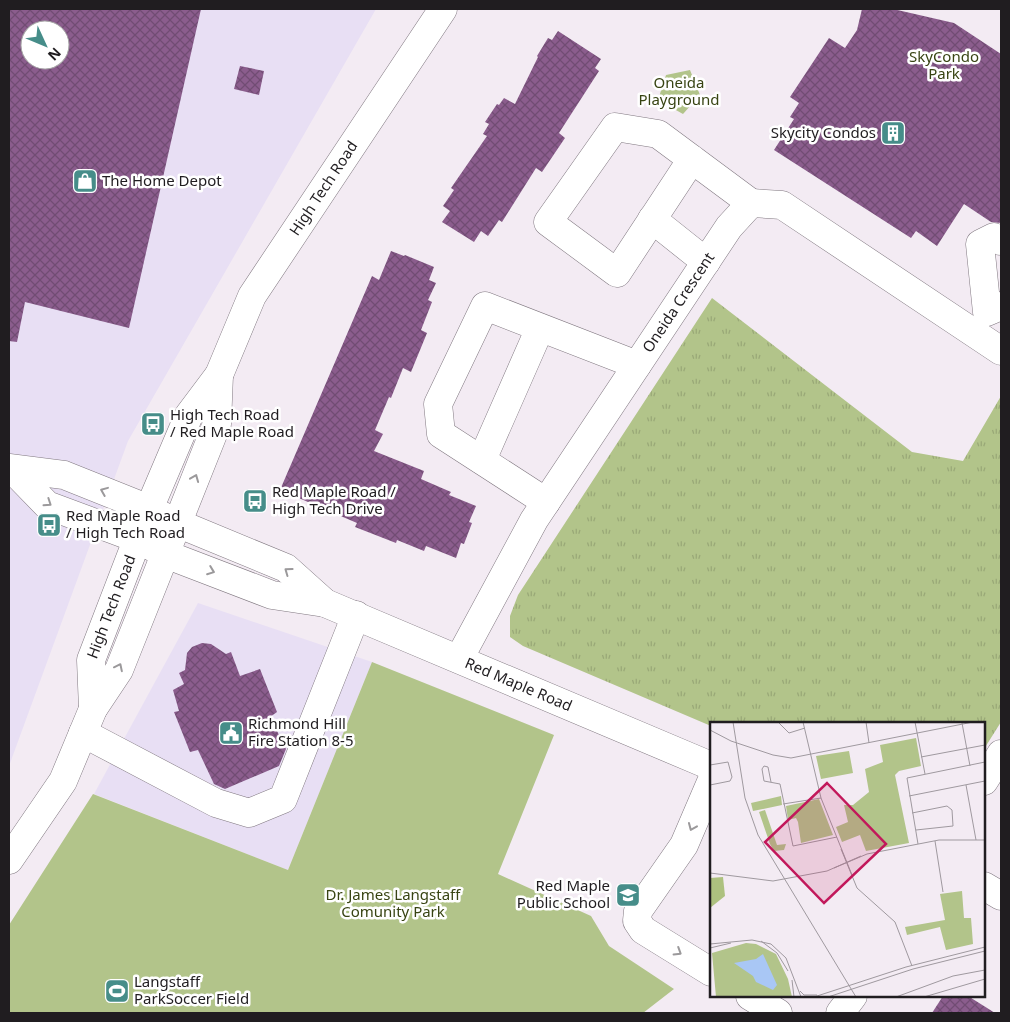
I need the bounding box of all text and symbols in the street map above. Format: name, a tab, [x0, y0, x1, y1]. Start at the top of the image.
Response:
north arrow	[20, 20, 70, 70]
text: N	[44, 44, 66, 65]
park label: SkyCondo Park	[909, 46, 979, 83]
park label: Oneida Playground	[639, 72, 719, 109]
building icon: Skycity Condos	[880, 120, 906, 146]
place label: Skycity Condos	[771, 122, 876, 142]
street label: High Tech Road	[284, 137, 362, 239]
shop icon: The Home Depot	[72, 168, 98, 194]
place label: The Home Depot	[102, 170, 222, 190]
street label: Oneida Crescent	[637, 248, 719, 356]
place label: High Tech Road / Red Maple Road	[170, 404, 294, 441]
bus stop icon: High Tech Road / Red Maple Road	[140, 411, 166, 437]
one-way arrow	[189, 474, 199, 483]
place label: Red Maple Road / High Tech Drive	[272, 481, 396, 518]
one-way arrow	[100, 487, 109, 497]
bus stop icon: Red Maple Road / High Tech Drive	[242, 488, 268, 514]
one-way arrow	[42, 497, 52, 506]
place label: Red Maple Road / High Tech Road	[66, 505, 185, 542]
bus stop icon: Red Maple Road / High Tech Road	[36, 512, 62, 538]
street label: High Tech Road	[81, 552, 139, 661]
one-way arrow	[206, 565, 215, 576]
one-way arrow	[284, 568, 294, 577]
street label: Red Maple Road	[462, 652, 575, 715]
one-way arrow	[113, 664, 123, 673]
place label: Richmond Hill Fire Station 8-5	[248, 713, 354, 750]
public building icon: Richmond Hill Fire Station 8-5	[218, 720, 244, 746]
inset map	[710, 722, 985, 997]
one-way arrow	[688, 822, 699, 831]
place label: Red Maple Public School	[517, 875, 610, 912]
school or university icon: Red Maple Public School	[615, 882, 641, 908]
park label: Dr. James Langstaff Comunity Park	[326, 884, 461, 921]
one-way arrow	[673, 945, 682, 955]
place label: Langstaff ParkSoccer Field	[134, 971, 249, 1008]
sports icon: Langstaff ParkSoccer Field	[104, 978, 130, 1004]

